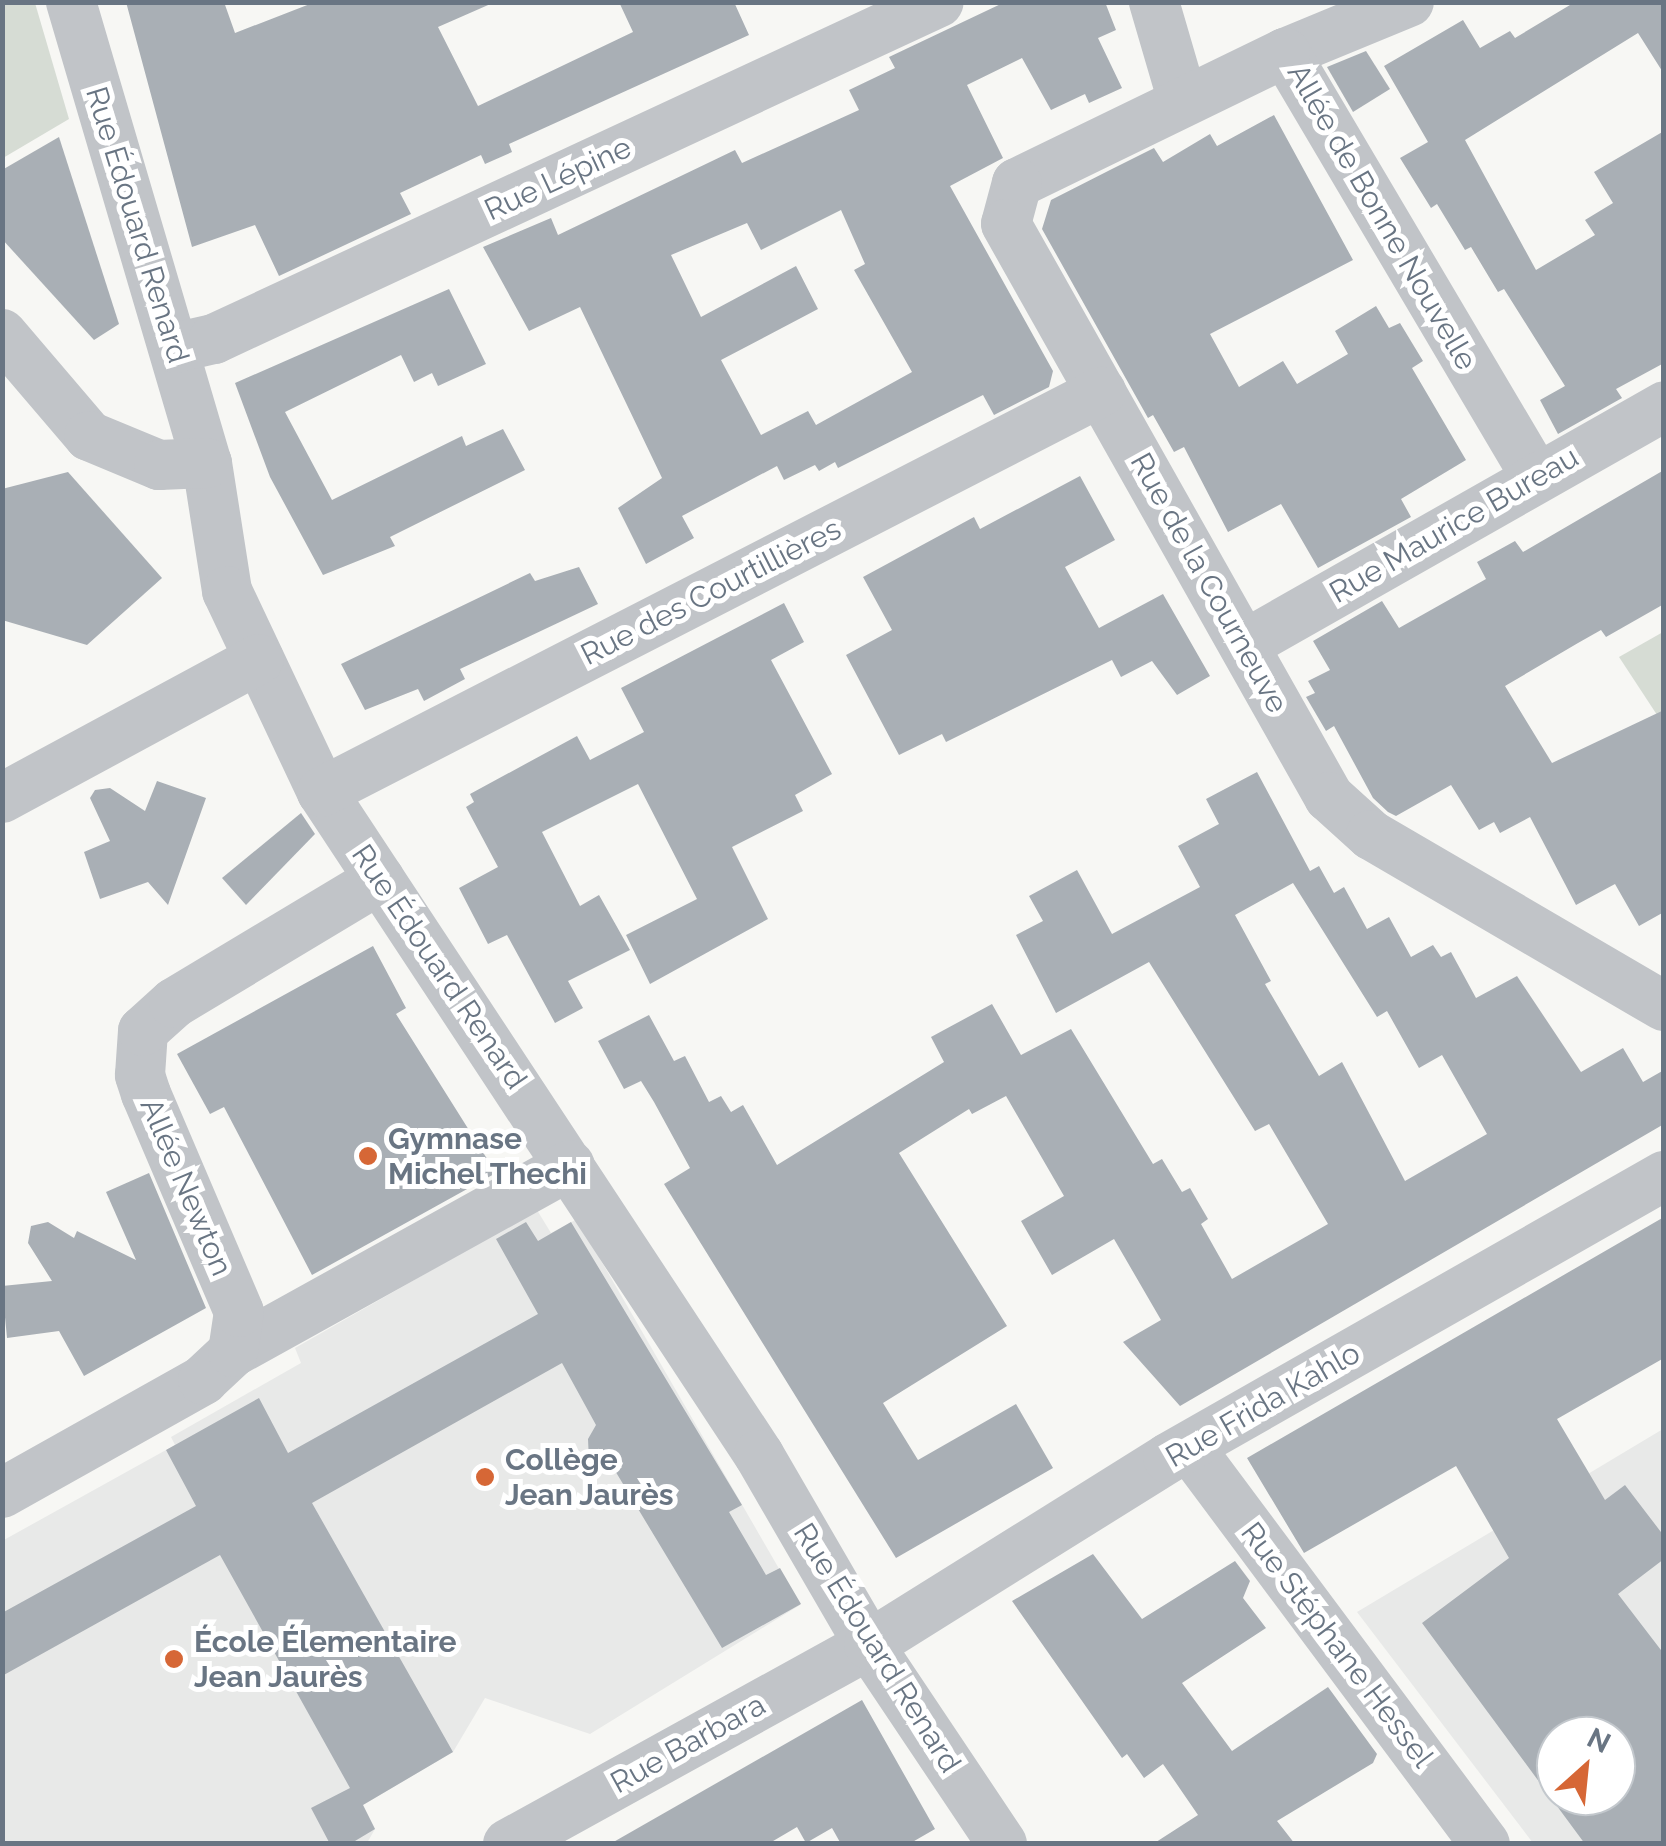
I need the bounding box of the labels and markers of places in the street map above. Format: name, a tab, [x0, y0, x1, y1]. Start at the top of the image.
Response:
place label: Gymnase Michel Thechi	[388, 1121, 589, 1192]
marker: Gymnase Michel Thechi	[357, 1145, 379, 1167]
place label: Collège Jean Jaurès	[505, 1442, 674, 1512]
marker: Collège Jean Jaurès	[474, 1466, 496, 1488]
place label: École Élementaire Jean Jaurès	[194, 1624, 457, 1694]
marker: École Élementaire Jean Jaurès	[163, 1648, 185, 1670]

